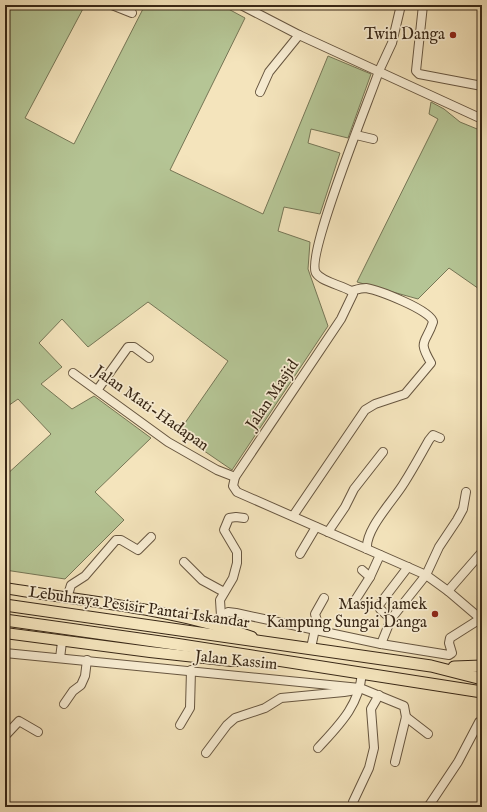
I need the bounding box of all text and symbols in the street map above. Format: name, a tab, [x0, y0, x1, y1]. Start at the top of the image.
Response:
place label: Twin Danga	[364, 25, 445, 45]
marker: Twin Danga	[448, 30, 458, 40]
street label: Jalan Masjid	[241, 356, 304, 436]
street label: Jalan Mati-Hadapan	[88, 361, 213, 456]
street label: Lebuhraya Pesisir Pantai Iskandar	[27, 583, 251, 633]
place label: Masjid Jamek Kampung Sungai Danga	[266, 595, 427, 633]
marker: Masjid Jamek Kampung Sungai Danga	[430, 609, 440, 619]
street label: Jalan Kassim	[192, 647, 278, 675]

